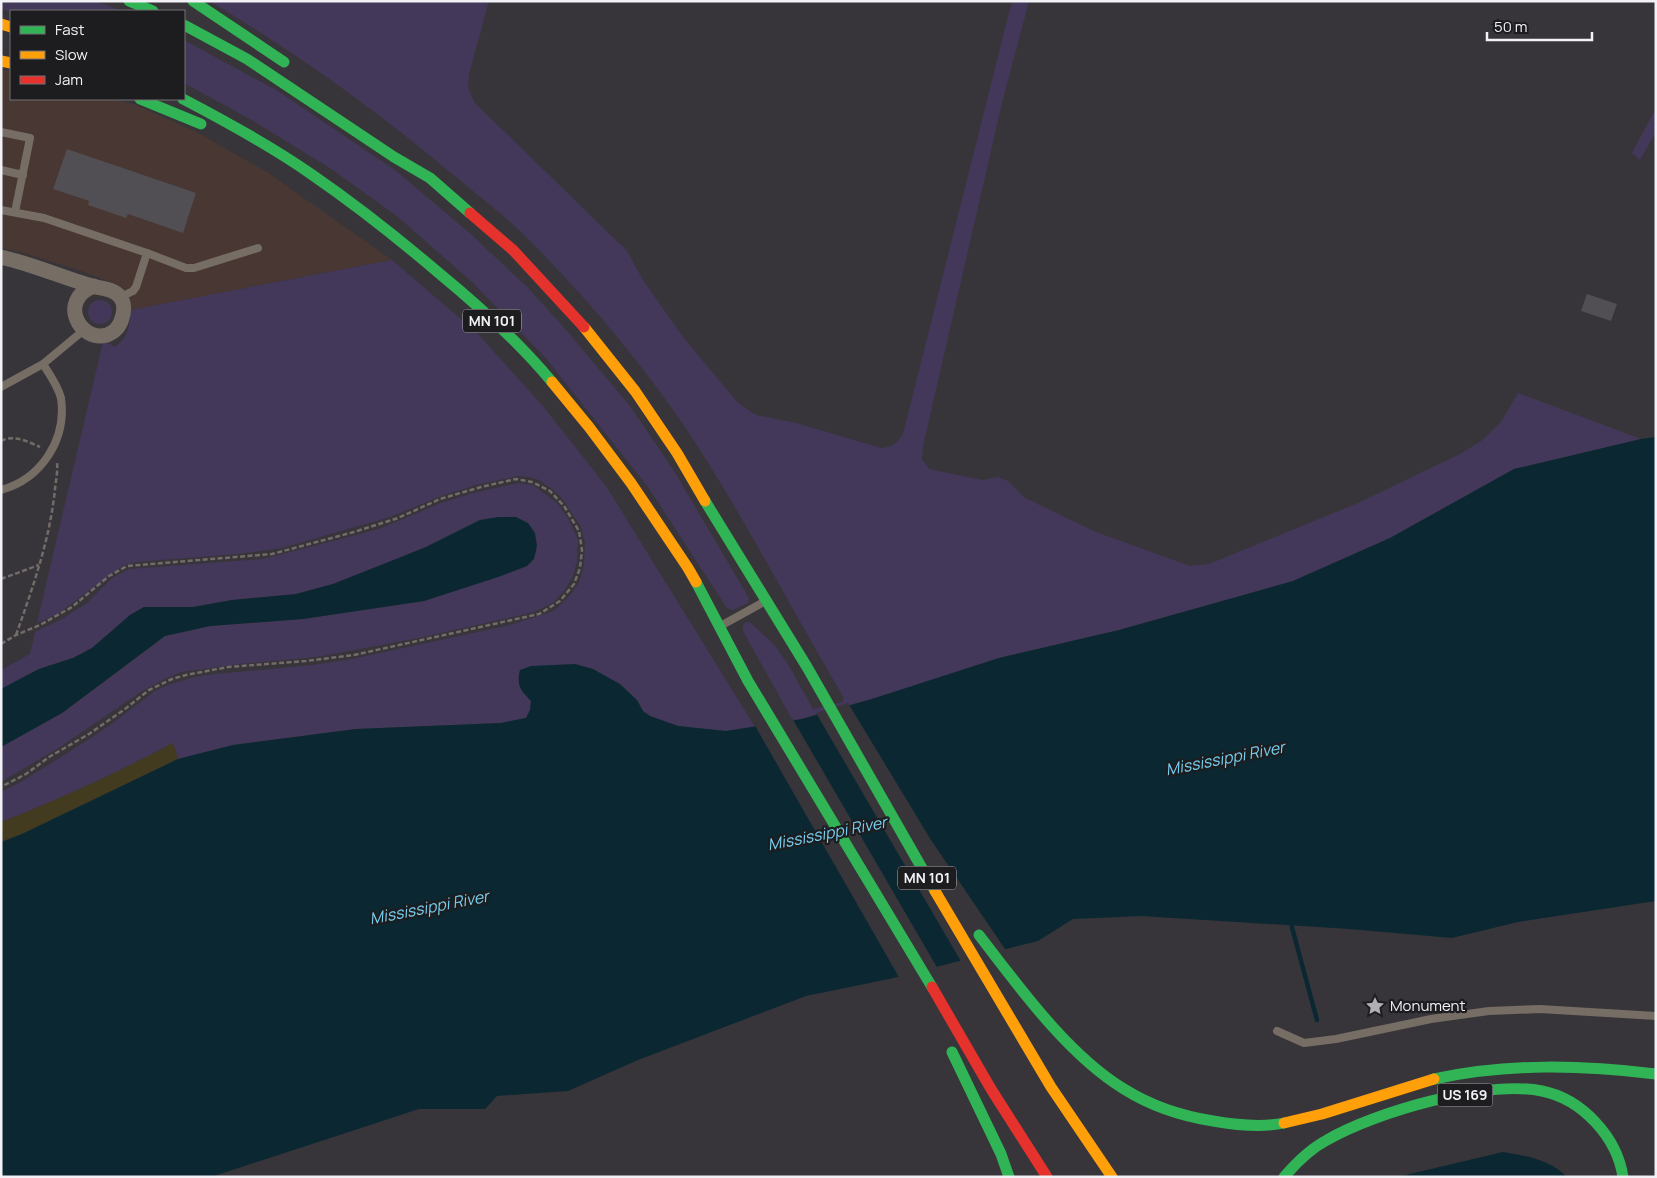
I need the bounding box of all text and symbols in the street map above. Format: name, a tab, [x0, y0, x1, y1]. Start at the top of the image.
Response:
legend	[10, 10, 185, 100]
scale bar	[1487, 10, 1592, 42]
text: 50 m	[1494, 16, 1528, 37]
text: Fast	[55, 19, 84, 40]
text: Slow	[55, 44, 88, 65]
text: Jam	[55, 69, 83, 90]
road number: MN 101	[463, 310, 521, 332]
water label: Mississippi River	[1164, 735, 1289, 780]
water label: Mississippi River	[766, 810, 891, 855]
road number: MN 101	[898, 866, 956, 890]
water label: Mississippi River	[368, 884, 493, 929]
place icon: Monument	[1364, 995, 1386, 1017]
place label: Monument	[1390, 995, 1465, 1016]
road number: US 169	[1438, 1084, 1492, 1106]

